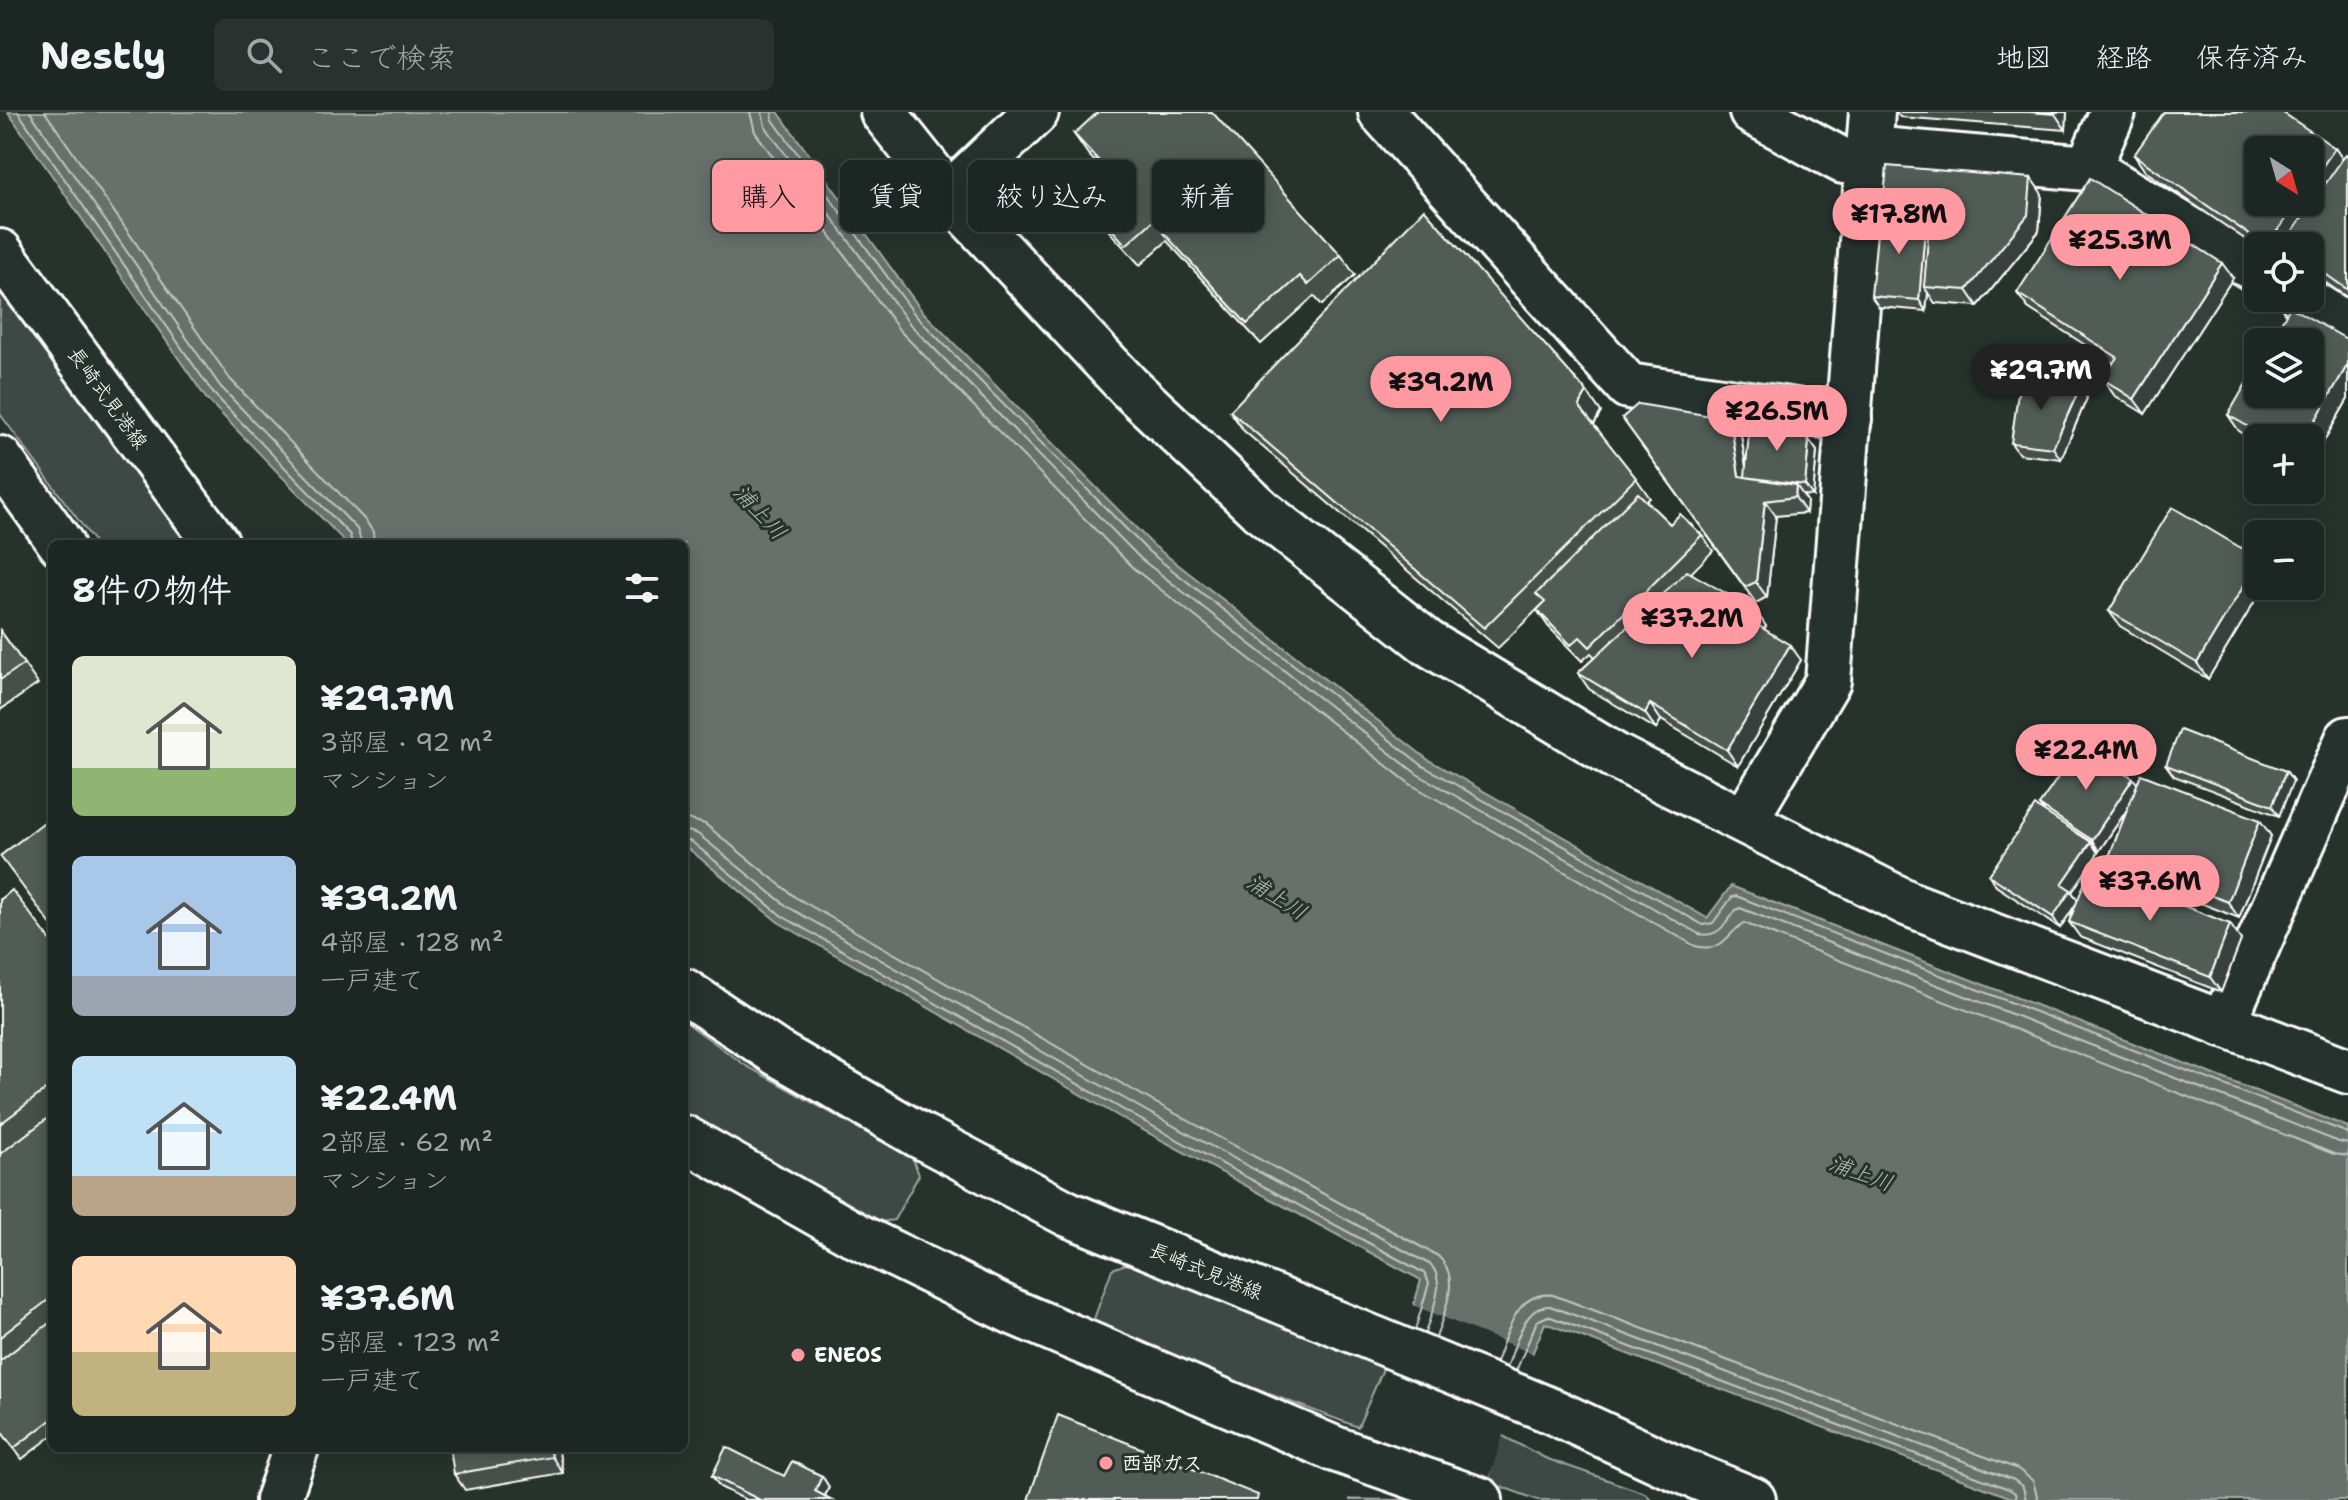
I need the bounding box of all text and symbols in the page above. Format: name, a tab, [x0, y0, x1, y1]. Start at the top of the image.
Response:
search box	[214, 19, 774, 91]
text: Nestly	[40, 30, 166, 81]
icon: search	[242, 33, 286, 77]
text: ここで検索	[306, 37, 456, 78]
text: 地図	[1996, 38, 2052, 76]
text: 経路	[2096, 38, 2152, 76]
text: 保存済み	[2196, 38, 2308, 76]
north arrow	[2244, 136, 2324, 216]
map controls	[2244, 136, 2324, 600]
chip: 購入	[712, 160, 824, 232]
chip: 賃貸	[840, 160, 952, 232]
chip: 絞り込み	[968, 160, 1136, 232]
chip: 新着	[1152, 160, 1264, 232]
pin: ¥17.8M	[1834, 188, 1964, 256]
text: ¥17.8M	[1850, 196, 1948, 231]
pin: ¥25.3M	[2055, 214, 2185, 282]
text: ¥25.3M	[2068, 222, 2172, 257]
button: locate	[2244, 232, 2324, 312]
button: layers	[2244, 328, 2324, 408]
street label: 長崎式見港線	[62, 342, 154, 454]
pin: ¥29.7M	[1976, 344, 2106, 412]
text: ¥29.7M	[1990, 352, 2092, 387]
pin: ¥39.2M	[1376, 356, 1506, 424]
text: ¥39.2M	[1388, 364, 1494, 399]
pin: ¥26.5M	[1712, 385, 1842, 453]
text: ¥26.5M	[1725, 393, 1829, 428]
button: +	[2244, 424, 2324, 504]
water label: 浦上川	[727, 478, 793, 546]
button: −	[2244, 520, 2324, 600]
icon: filters	[620, 566, 664, 610]
text: 8件の物件	[72, 567, 232, 613]
pin: ¥37.2M	[1627, 592, 1757, 660]
text: ¥37.2M	[1640, 600, 1744, 635]
text: ¥29.7M	[320, 675, 454, 721]
icon: home	[136, 688, 232, 784]
text: 3部屋 · 92 m²	[320, 724, 494, 759]
pin: ¥22.4M	[2021, 724, 2151, 792]
text: ¥22.4M	[2034, 732, 2138, 767]
text: マンション	[320, 762, 449, 797]
pin: ¥37.6M	[2085, 855, 2215, 923]
text: ¥37.6M	[2099, 863, 2202, 898]
water label: 浦上川	[1241, 867, 1313, 927]
text: ¥39.2M	[320, 875, 458, 921]
icon: home	[136, 888, 232, 984]
text: 4部屋 · 128 m²	[320, 924, 504, 959]
text: 一戸建て	[320, 962, 424, 997]
text: ¥22.4M	[320, 1075, 457, 1121]
icon: home	[136, 1088, 232, 1184]
text: 2部屋 · 62 m²	[320, 1124, 493, 1159]
water label: 浦上川	[1825, 1148, 1897, 1198]
text: マンション	[320, 1162, 449, 1197]
street label: 長崎式見港線	[1145, 1236, 1267, 1306]
text: ¥37.6M	[320, 1275, 455, 1321]
icon: home	[136, 1288, 232, 1384]
text: 5部屋 · 123 m²	[320, 1324, 501, 1359]
place label: ENEOS	[814, 1342, 882, 1368]
marker: ENEOS	[789, 1346, 807, 1364]
text: 一戸建て	[320, 1362, 424, 1397]
place label: 西部ガス	[1122, 1450, 1202, 1476]
marker: 西部ガス	[1097, 1454, 1115, 1472]

